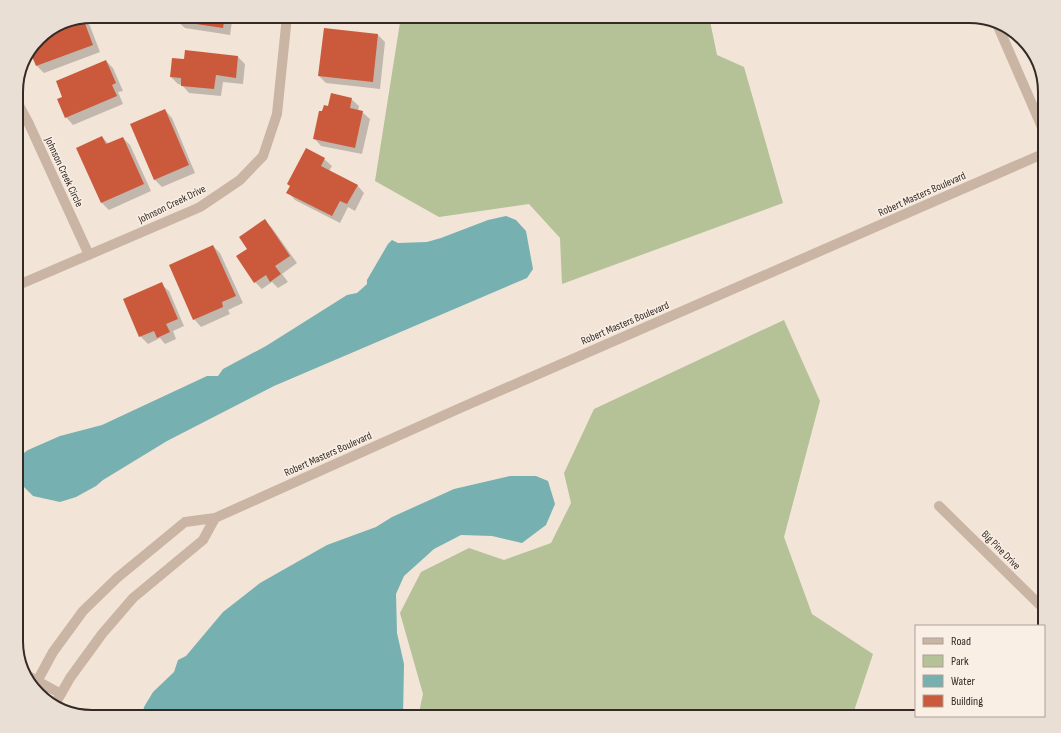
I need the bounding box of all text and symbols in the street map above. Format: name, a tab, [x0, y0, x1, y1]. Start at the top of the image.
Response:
street label: Johnson Creek Circle	[42, 134, 86, 209]
street label: Robert Masters Boulevard	[876, 169, 968, 219]
street label: Johnson Creek Drive	[135, 182, 208, 226]
street label: Robert Masters Boulevard	[579, 298, 671, 347]
street label: Robert Masters Boulevard	[282, 429, 374, 479]
street label: Big Pine Drive	[979, 528, 1023, 572]
legend	[915, 625, 1045, 717]
text: Road	[951, 634, 971, 649]
text: Park	[951, 654, 969, 669]
text: Water	[951, 674, 975, 689]
text: Building	[951, 694, 983, 709]

